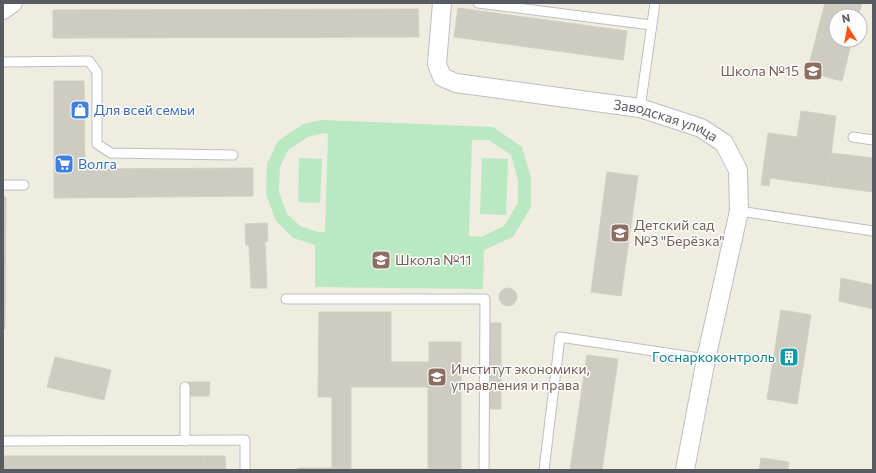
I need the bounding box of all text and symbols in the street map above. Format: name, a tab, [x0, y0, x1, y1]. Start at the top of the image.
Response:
north arrow	[828, 8, 868, 48]
text: N	[841, 11, 851, 25]
school or university icon: Школа №15	[802, 60, 824, 82]
place label: Школа №15	[720, 62, 799, 79]
street label: Заводская улица	[612, 95, 721, 145]
shop icon: Для всей семьи	[69, 99, 91, 121]
place label: Для всей семьи	[94, 101, 195, 118]
supermarket icon: Волга	[53, 153, 75, 175]
place label: Волга	[78, 155, 117, 172]
place label: Детский сад №3 "Берёзка"	[634, 216, 725, 249]
school or university icon: Детский сад №3 "Берёзка"	[609, 222, 631, 244]
school or university icon: Школа №11	[370, 249, 392, 271]
place label: Школа №11	[395, 251, 471, 268]
building icon: Госнаркоконтроль	[778, 346, 800, 368]
place label: Госнаркоконтроль	[652, 348, 775, 365]
place label: Институт экономики, управления и права	[451, 360, 590, 393]
school or university icon: Институт экономики, управления и права	[426, 366, 448, 388]

